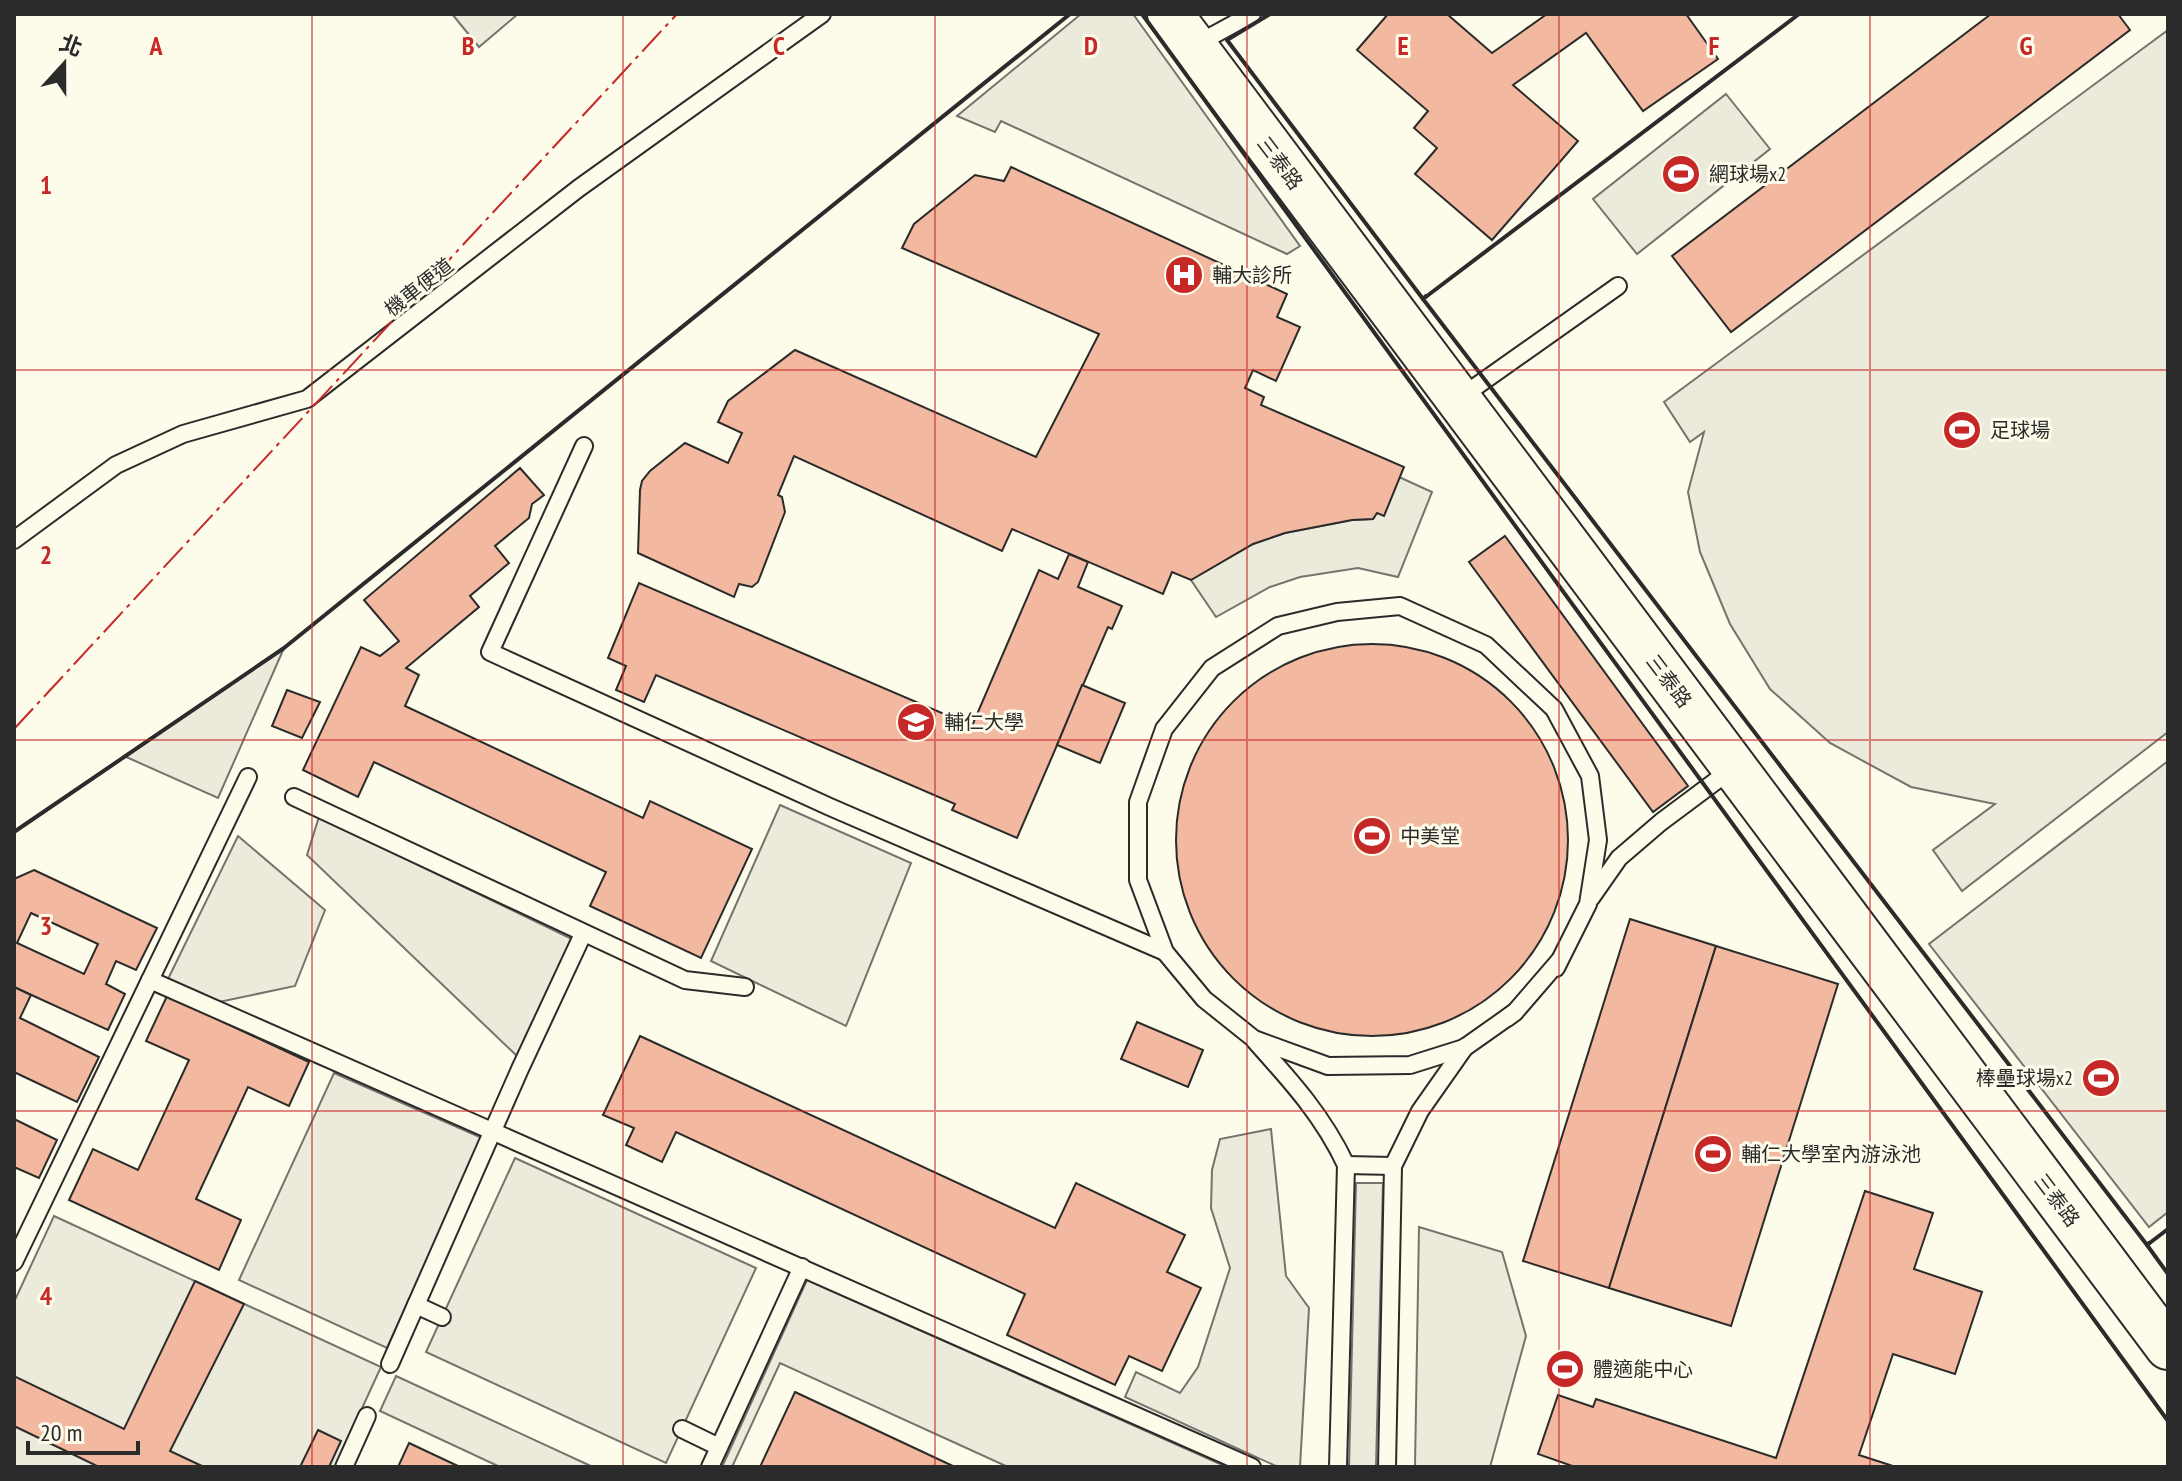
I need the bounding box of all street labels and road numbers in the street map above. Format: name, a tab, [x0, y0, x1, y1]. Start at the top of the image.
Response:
street label: 三泰路	[1252, 131, 1308, 195]
street label: 機車便道	[379, 252, 459, 322]
street label: 三泰路	[1641, 649, 1697, 713]
street label: 三泰路	[2029, 1168, 2085, 1232]

